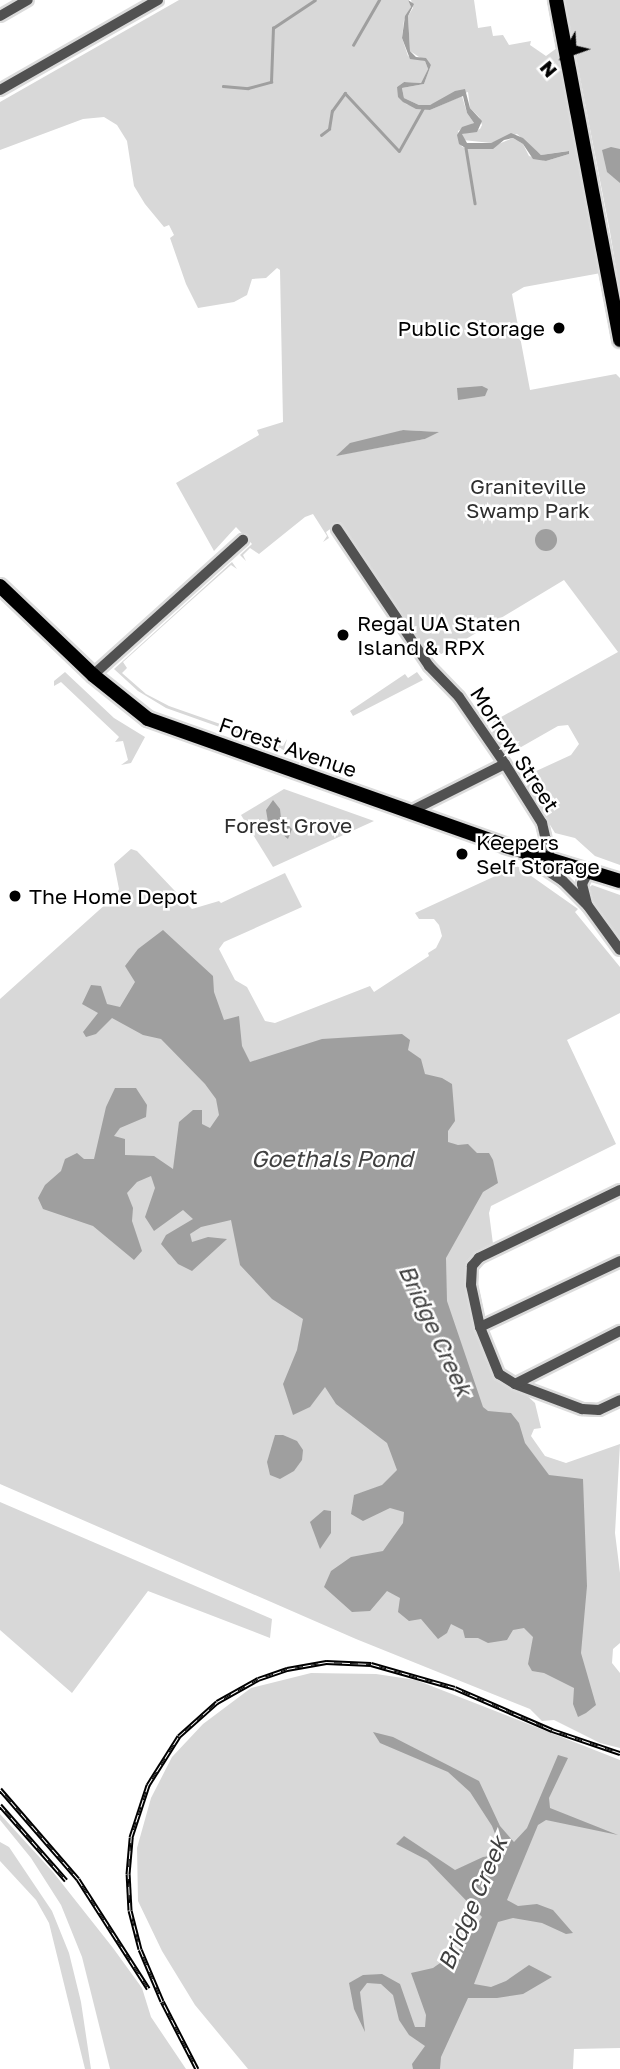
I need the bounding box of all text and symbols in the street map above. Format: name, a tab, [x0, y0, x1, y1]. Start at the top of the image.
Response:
north arrow	[529, 21, 599, 91]
text: N	[534, 57, 561, 83]
place label: Public Storage	[398, 315, 545, 341]
marker: Public Storage	[551, 320, 567, 336]
park label: Graniteville Swamp Park	[466, 473, 590, 523]
place label: Regal UA Staten Island & RPX	[357, 610, 521, 660]
marker: Regal UA Staten Island & RPX	[335, 627, 351, 643]
street label: Morrow Street	[465, 682, 565, 816]
street label: Forest Avenue	[216, 712, 360, 782]
park label: Forest Grove	[224, 812, 352, 838]
place label: Keepers Self Storage	[476, 829, 600, 879]
marker: Keepers Self Storage	[454, 846, 470, 862]
place label: The Home Depot	[29, 883, 198, 909]
marker: The Home Depot	[7, 888, 23, 904]
water label: Goethals Pond	[251, 1144, 413, 1172]
water label: Bridge Creek	[393, 1260, 479, 1400]
water label: Bridge Creek	[432, 1832, 512, 1974]

